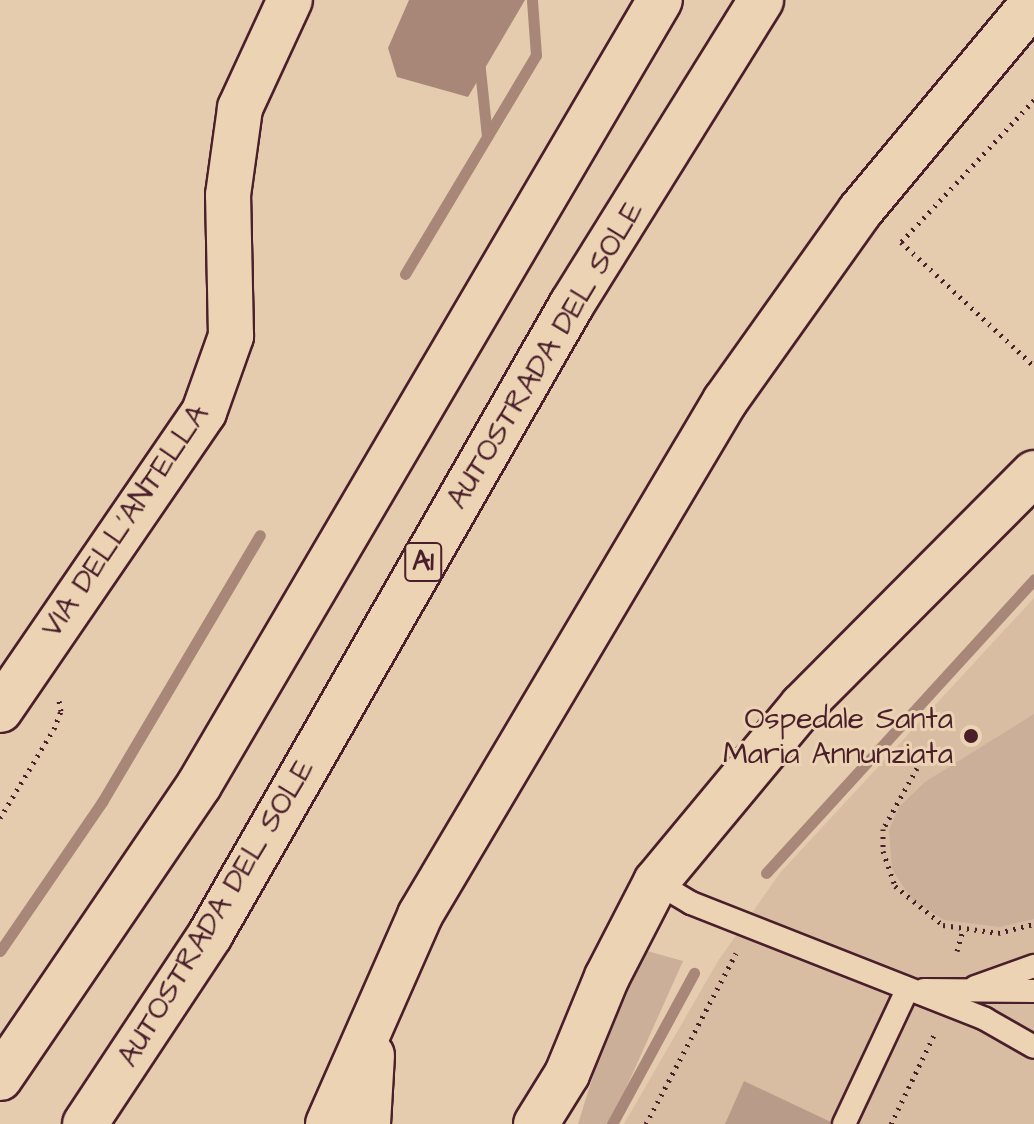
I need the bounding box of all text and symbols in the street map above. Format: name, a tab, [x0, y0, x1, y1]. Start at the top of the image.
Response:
street label: AUTOSTRADA DEL SOLE	[439, 195, 651, 515]
street label: VIA DELL'ANTELLA	[34, 398, 216, 644]
road number: A1	[403, 538, 443, 586]
place label: Ospedale Santa Maria Annunziata	[723, 701, 953, 772]
marker: Ospedale Santa Maria Annunziata	[960, 725, 982, 747]
street label: AUTOSTRADA DEL SOLE	[110, 753, 322, 1073]

